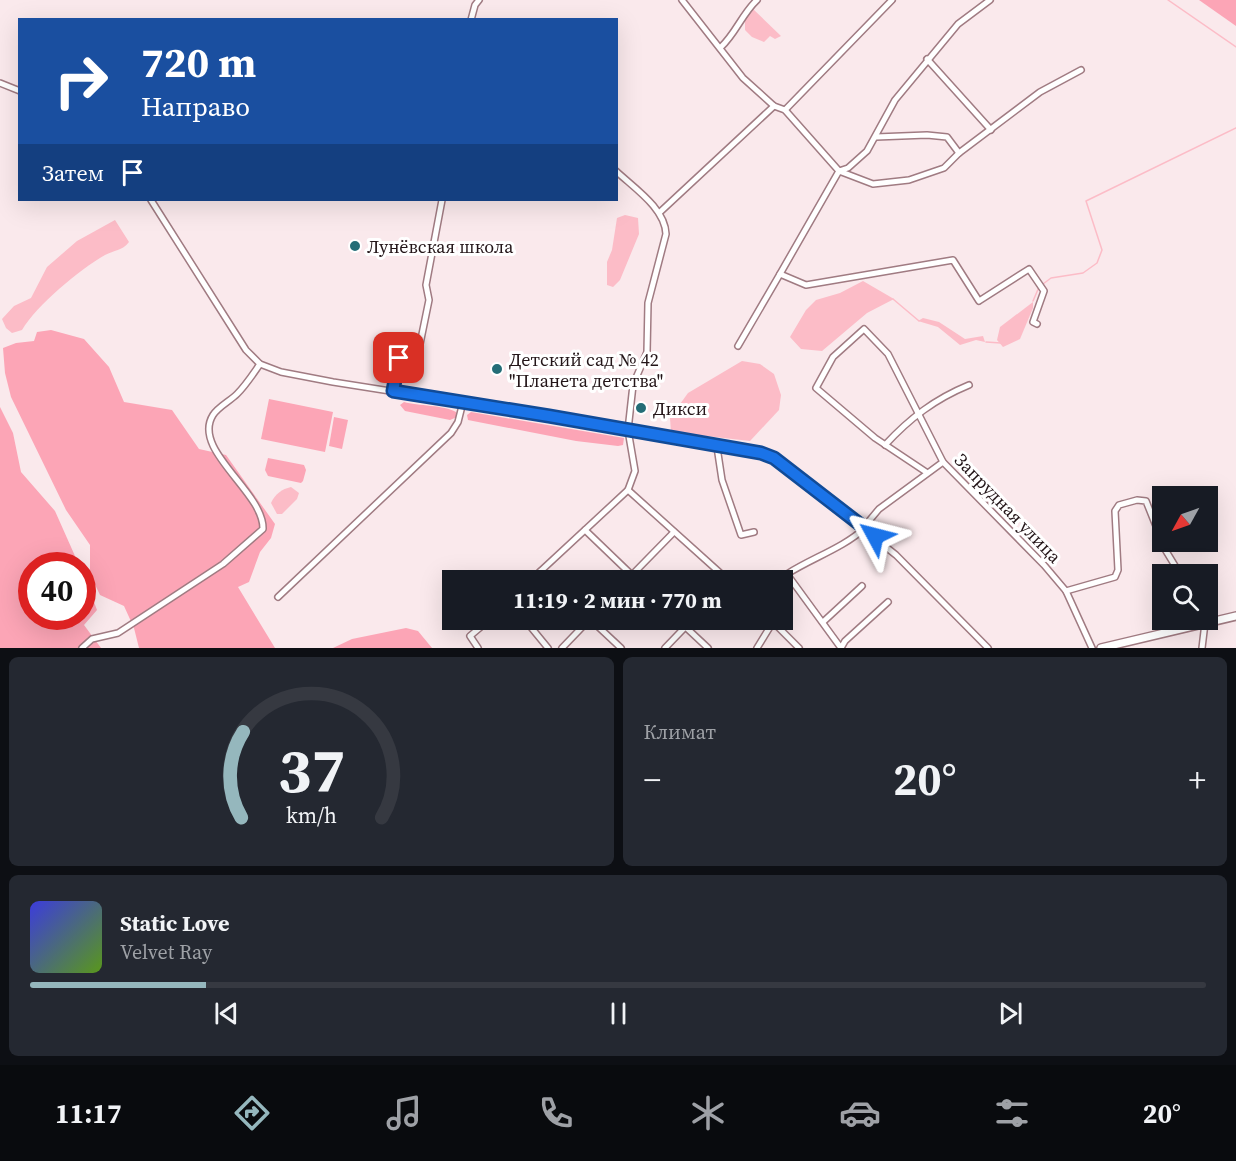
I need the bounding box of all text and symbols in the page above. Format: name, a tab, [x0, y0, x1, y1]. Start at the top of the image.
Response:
text: 720 m	[141, 33, 256, 91]
icon: right	[42, 42, 120, 120]
text: Направо	[141, 88, 250, 125]
icon: arrive	[116, 156, 149, 189]
text: Затем	[42, 158, 104, 188]
place label: Лунёвская школа	[367, 234, 514, 259]
marker: Лунёвская школа	[348, 239, 362, 253]
pin	[373, 332, 424, 383]
icon: arrive	[382, 341, 415, 374]
place label: Детский сад № 42 "Планета детства"	[509, 347, 663, 393]
marker: Детский сад № 42 "Планета детства"	[490, 362, 504, 376]
place label: Дикси	[653, 396, 707, 421]
marker: Дикси	[634, 401, 648, 415]
street label: Запрудная улица	[949, 448, 1068, 569]
north arrow	[1152, 486, 1218, 552]
map controls	[1152, 486, 1218, 630]
position arrow	[843, 504, 907, 568]
speed limit sign: 40	[18, 552, 96, 630]
button: search	[1152, 564, 1218, 630]
text: 11:19 · 2 мин · 770 m	[513, 585, 722, 615]
text: Климат	[644, 718, 716, 746]
text: 37	[277, 727, 345, 813]
text: 20°	[893, 748, 957, 810]
text: −	[644, 757, 661, 802]
text: +	[1188, 757, 1206, 802]
text: km/h	[286, 802, 337, 831]
text: Static Love	[120, 908, 230, 938]
text: Velvet Ray	[120, 938, 212, 966]
icon: previous	[210, 997, 243, 1030]
icon: pause	[602, 997, 635, 1030]
icon: next	[994, 997, 1027, 1030]
icon: directions	[231, 1092, 273, 1134]
icon: music	[383, 1092, 425, 1134]
icon: phone	[535, 1092, 577, 1134]
icon: climate	[687, 1092, 729, 1134]
icon: car	[839, 1092, 881, 1134]
icon: filters	[991, 1092, 1033, 1134]
text: 11:17	[55, 1095, 122, 1132]
text: 20°	[1143, 1095, 1181, 1132]

